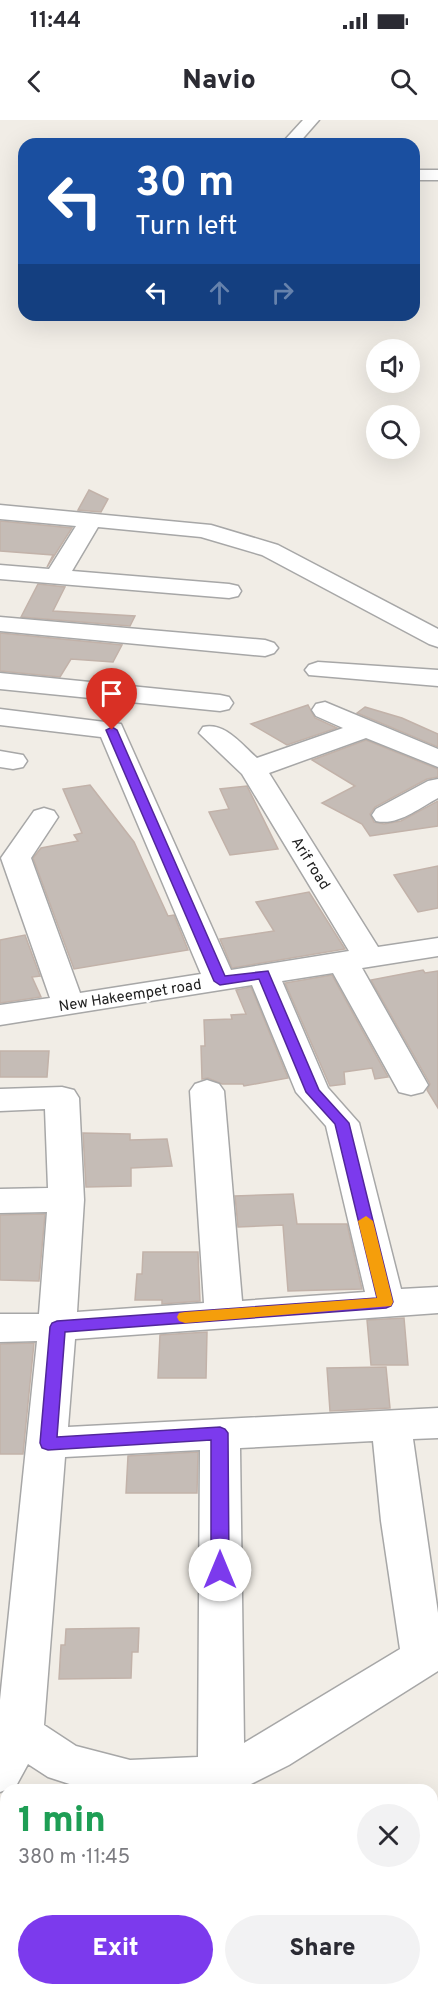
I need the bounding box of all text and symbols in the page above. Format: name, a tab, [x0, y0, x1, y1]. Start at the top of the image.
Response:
text: 11:44	[30, 8, 81, 35]
text: Navio	[182, 64, 256, 98]
icon: back	[18, 65, 51, 98]
icon: search	[387, 65, 420, 98]
text: 30 m	[135, 158, 234, 211]
icon: left	[36, 162, 114, 240]
text: Turn left	[135, 210, 237, 244]
icon: left	[140, 276, 173, 309]
icon: ahead	[203, 276, 236, 309]
icon: right	[266, 276, 299, 309]
map controls	[366, 339, 420, 459]
button: sound	[366, 339, 420, 393]
button: search	[366, 405, 420, 459]
pin	[86, 668, 137, 730]
icon: arrive	[95, 677, 128, 710]
street label: Arif road	[286, 834, 333, 894]
street label: New Hakeempet road	[58, 976, 203, 1017]
position arrow	[188, 1538, 252, 1602]
text: 1 min	[18, 1799, 106, 1845]
button: close	[357, 1804, 420, 1867]
text: 380 m · 11:45	[18, 1845, 130, 1871]
button: Exit	[18, 1915, 213, 1984]
button: Share	[225, 1915, 420, 1984]

